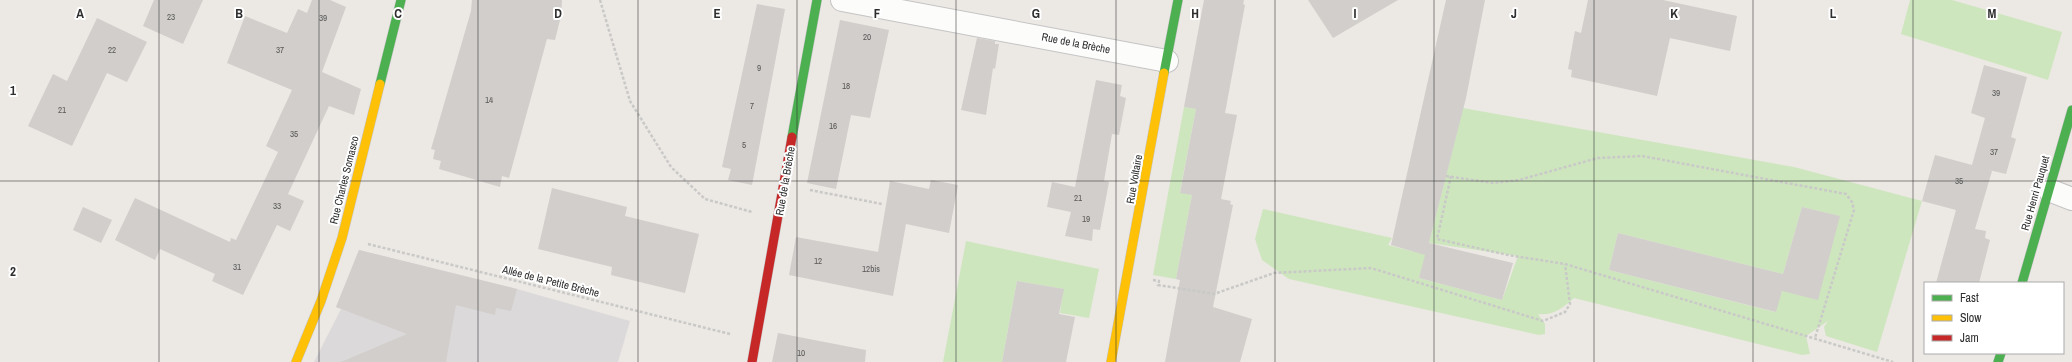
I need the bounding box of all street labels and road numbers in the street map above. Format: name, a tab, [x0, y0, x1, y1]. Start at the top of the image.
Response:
street label: Rue de la Brèche	[1040, 29, 1112, 57]
street label: Rue Charles Somasco	[326, 135, 362, 225]
street label: Rue de la Brèche	[772, 145, 798, 217]
street label: Rue Voltaire	[1123, 153, 1145, 205]
street label: Rue Henri Pauquet	[2018, 153, 2053, 232]
street label: Allée de la Petite Brèche	[500, 262, 601, 300]

